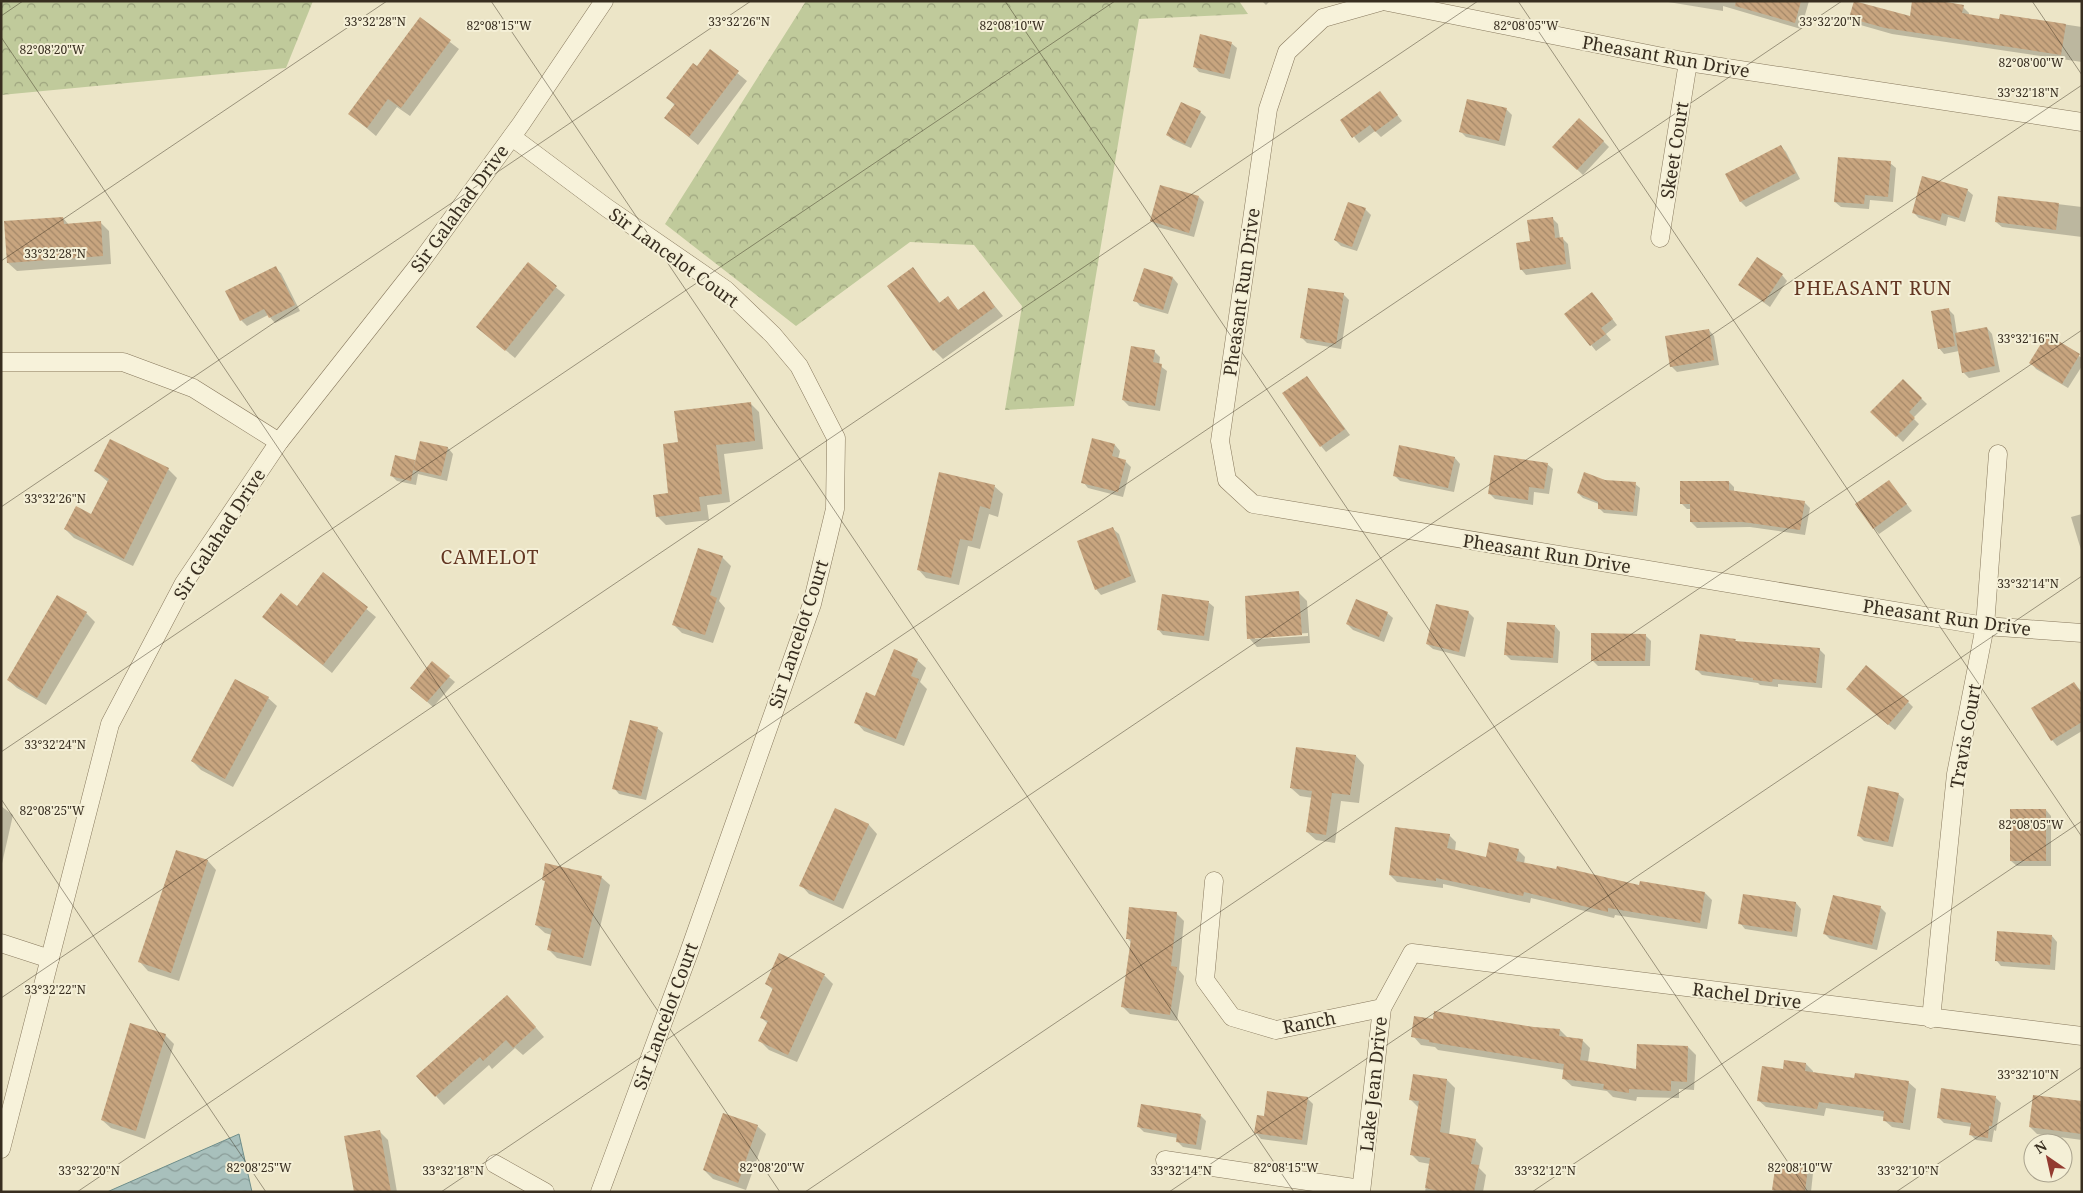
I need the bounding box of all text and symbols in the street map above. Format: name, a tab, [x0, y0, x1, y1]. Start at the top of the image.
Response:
text: 33°32'28"N	[344, 13, 406, 30]
text: 33°32'26"N	[708, 13, 770, 30]
text: 33°32'20"N	[1799, 13, 1861, 30]
text: 82°08'15"W	[466, 17, 532, 34]
text: 82°08'10"W	[979, 17, 1045, 34]
text: 82°08'05"W	[1493, 17, 1559, 34]
street label: Pheasant Run Drive	[1580, 29, 1752, 83]
text: 82°08'20"W	[19, 41, 85, 58]
text: 82°08'00"W	[1998, 54, 2064, 71]
text: 33°32'18"N	[1997, 84, 2059, 101]
street label: Skeet Court	[1654, 100, 1694, 200]
street label: Sir Galahad Drive	[405, 139, 513, 277]
street label: Sir Lancelot Court	[604, 202, 744, 312]
street label: Pheasant Run Drive	[1217, 206, 1265, 378]
text: 33°32'28"N	[24, 245, 86, 262]
district label: PHEASANT RUN	[1794, 275, 1952, 301]
text: 33°32'16"N	[1997, 330, 2059, 347]
street label: Sir Galahad Drive	[168, 464, 270, 604]
text: 33°32'26"N	[24, 490, 86, 507]
street label: Pheasant Run Drive	[1461, 528, 1633, 578]
district label: CAMELOT	[441, 544, 539, 570]
street label: Sir Lancelot Court	[763, 557, 833, 711]
text: 33°32'14"N	[1997, 575, 2059, 592]
street label: Pheasant Run Drive	[1861, 593, 2033, 641]
street label: Travis Court	[1944, 682, 1986, 790]
text: 33°32'24"N	[24, 736, 86, 753]
text: 82°08'25"W	[19, 802, 85, 819]
text: 82°08'05"W	[1998, 816, 2064, 833]
street label: Sir Lancelot Court	[627, 939, 703, 1093]
street label: Rachel Drive	[1691, 976, 1803, 1014]
text: 33°32'22"N	[24, 981, 86, 998]
street label: Ranch	[1280, 1005, 1338, 1039]
street label: Lake Jean Drive	[1354, 1015, 1392, 1153]
text: 33°32'10"N	[1997, 1066, 2059, 1083]
north arrow	[2023, 1133, 2073, 1183]
text: N	[2031, 1136, 2050, 1158]
text: 82°08'25"W	[226, 1159, 292, 1176]
text: 82°08'20"W	[739, 1159, 805, 1176]
text: 82°08'15"W	[1253, 1159, 1319, 1176]
text: 82°08'10"W	[1767, 1159, 1833, 1176]
text: 33°32'20"N	[58, 1162, 120, 1179]
text: 33°32'18"N	[422, 1162, 484, 1179]
text: 33°32'14"N	[1150, 1162, 1212, 1179]
text: 33°32'12"N	[1514, 1162, 1576, 1179]
text: 33°32'10"N	[1877, 1162, 1939, 1179]

